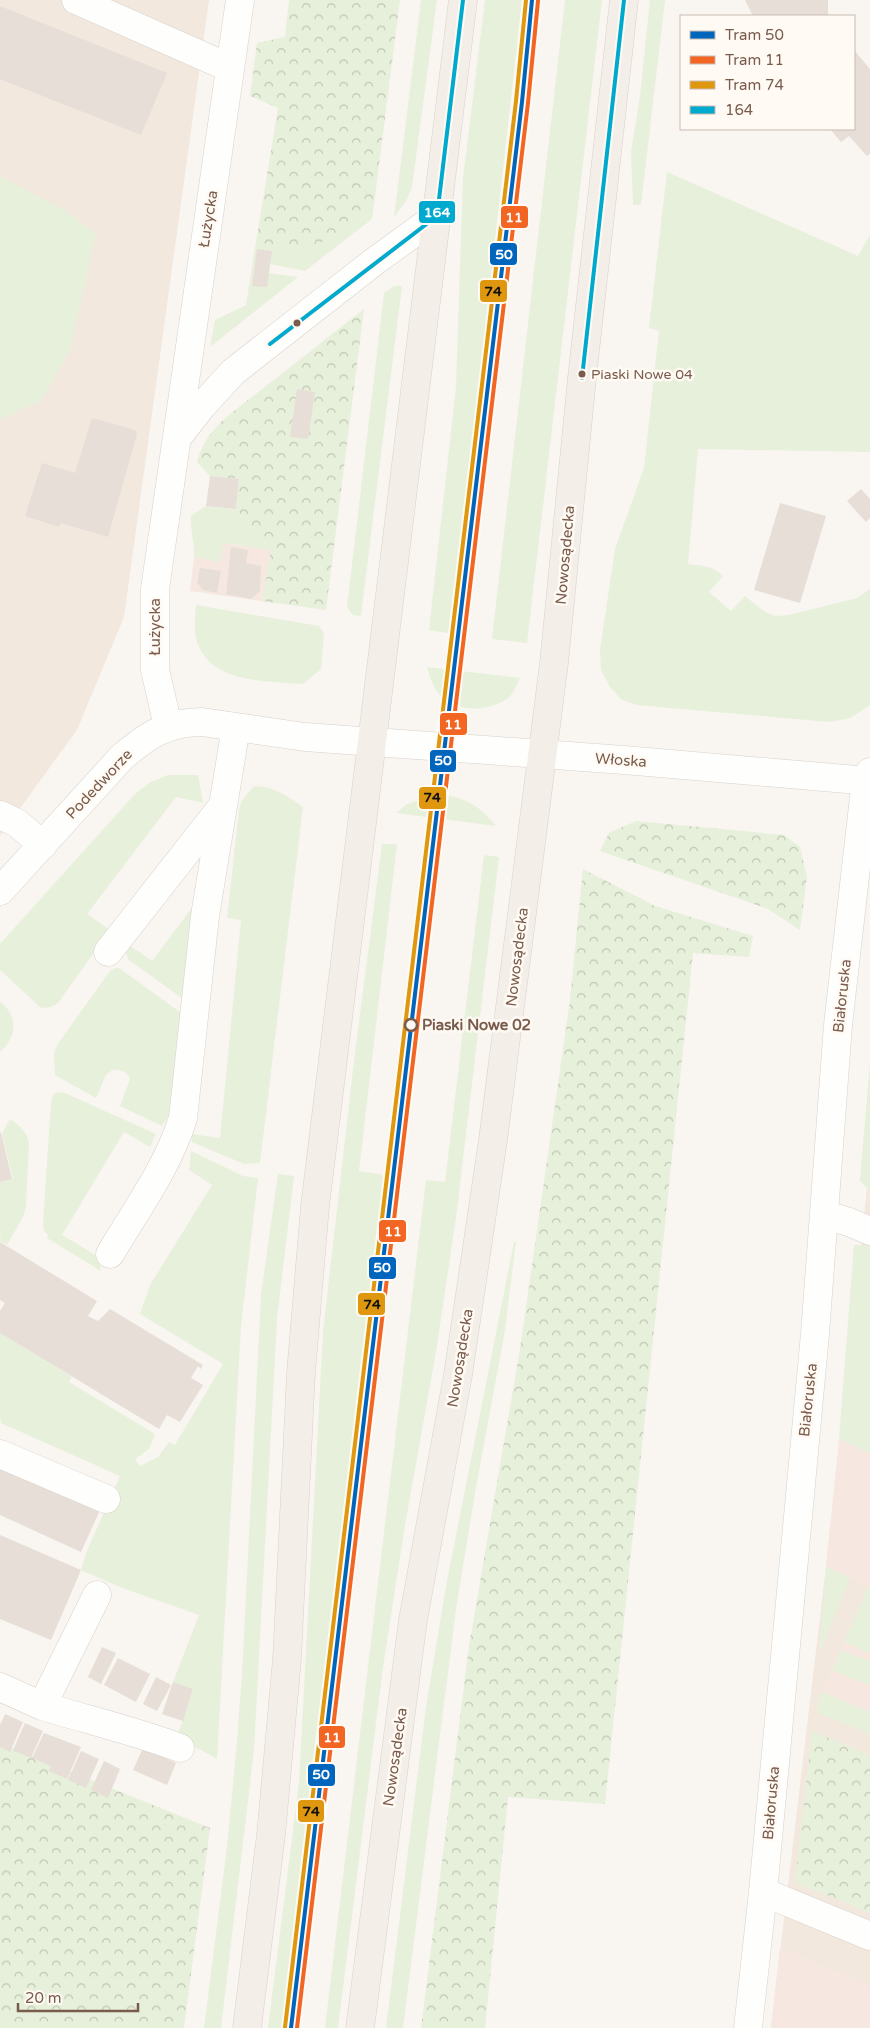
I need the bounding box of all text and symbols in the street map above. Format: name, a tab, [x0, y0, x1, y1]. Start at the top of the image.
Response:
legend	[680, 15, 855, 130]
text: Tram 50	[725, 26, 784, 44]
text: Tram 11	[725, 51, 784, 69]
text: Tram 74	[725, 76, 784, 94]
text: 164	[725, 101, 753, 119]
street label: Łużycka	[195, 189, 221, 249]
line badge: 164	[418, 200, 456, 224]
text: 164	[424, 204, 450, 221]
line badge: 11	[500, 205, 529, 229]
text: 11	[505, 209, 523, 226]
line badge: 50	[489, 242, 518, 266]
text: 50	[495, 246, 513, 263]
line badge: 74	[479, 279, 508, 303]
text: 74	[484, 283, 502, 300]
unlabelled marker	[292, 318, 302, 328]
place label: Piaski Nowe 04	[591, 366, 693, 383]
marker: Piaski Nowe 04	[577, 369, 587, 379]
street label: Nowosądecka	[552, 505, 578, 605]
street label: Łużycka	[146, 598, 164, 656]
line badge: 11	[439, 712, 468, 736]
text: 11	[444, 716, 462, 733]
street label: Podedworze	[62, 745, 136, 823]
line badge: 50	[429, 749, 457, 773]
street label: Włoska	[595, 749, 647, 771]
text: 50	[434, 752, 452, 769]
line badge: 74	[418, 786, 447, 810]
text: 74	[423, 789, 441, 806]
street label: Nowosądecka	[502, 906, 532, 1008]
street label: Białoruska	[829, 958, 855, 1034]
place label: Piaski Nowe 02	[422, 1016, 531, 1034]
marker: Piaski Nowe 02	[404, 1018, 418, 1032]
line badge: 11	[378, 1219, 407, 1243]
text: 11	[384, 1223, 402, 1240]
line badge: 50	[368, 1256, 397, 1280]
text: 50	[373, 1259, 391, 1276]
line badge: 74	[357, 1292, 386, 1316]
text: 74	[363, 1296, 381, 1313]
street label: Nowosądecka	[443, 1307, 477, 1409]
street label: Białoruska	[795, 1362, 821, 1438]
street label: Nowosądecka	[379, 1706, 411, 1808]
line badge: 11	[318, 1725, 346, 1749]
text: 11	[323, 1729, 341, 1746]
line badge: 50	[307, 1763, 336, 1787]
street label: Białoruska	[759, 1765, 783, 1841]
text: 50	[312, 1766, 330, 1783]
line badge: 74	[297, 1799, 325, 1823]
text: 74	[302, 1803, 320, 1820]
scale bar	[18, 1980, 138, 2012]
text: 20 m	[25, 1989, 62, 2007]

